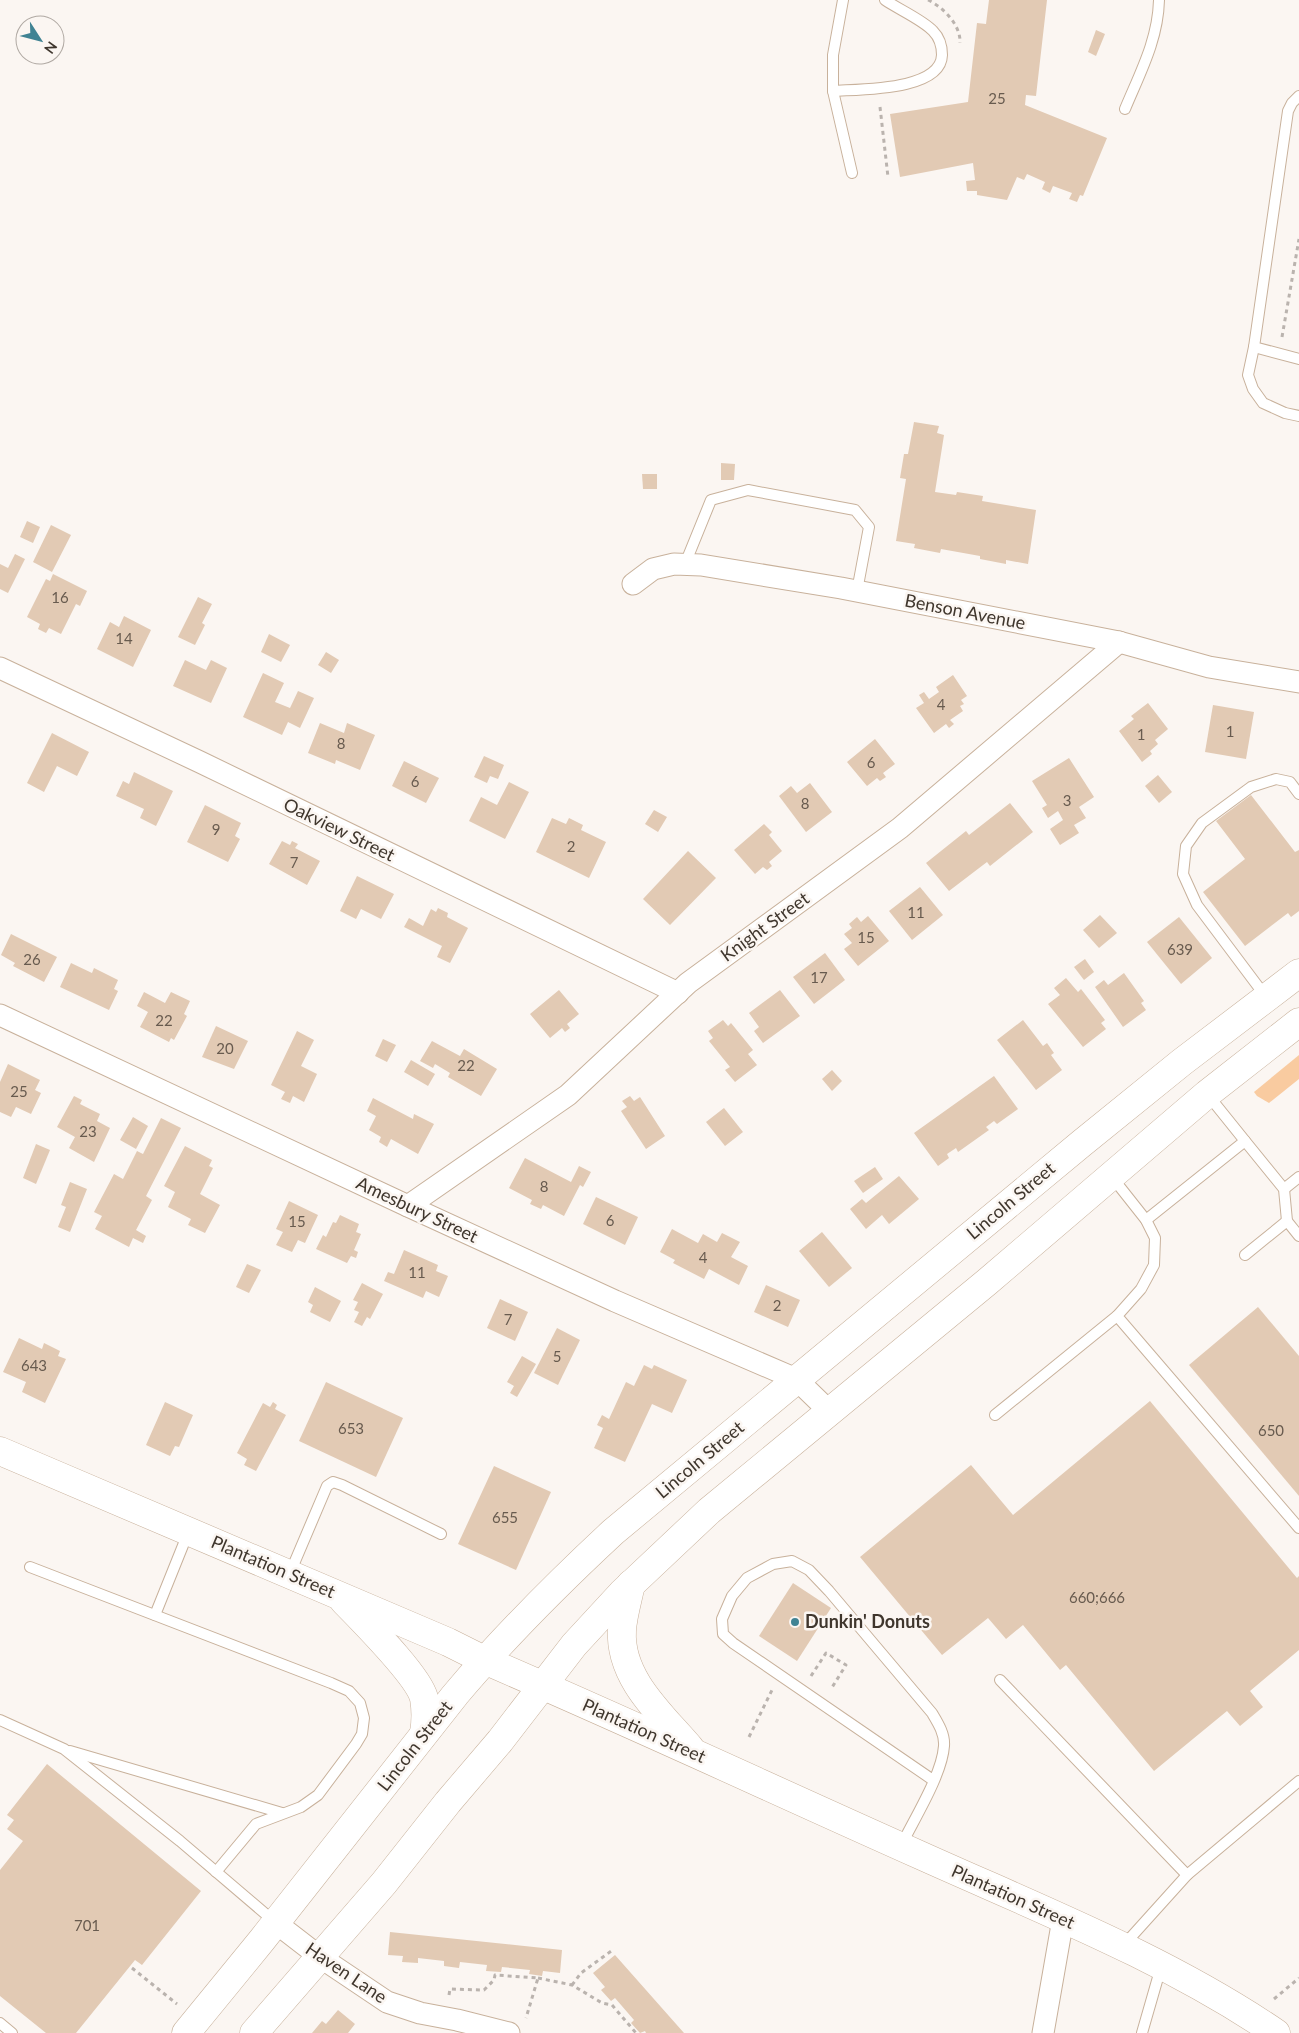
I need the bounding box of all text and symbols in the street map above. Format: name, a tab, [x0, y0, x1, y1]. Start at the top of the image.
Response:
north arrow	[15, 15, 65, 65]
text: N	[41, 39, 61, 57]
house number: 25	[988, 89, 1006, 107]
house number: 16	[51, 588, 69, 606]
street label: Benson Avenue	[903, 589, 1028, 634]
house number: 14	[115, 629, 133, 647]
house number: 4	[937, 695, 946, 713]
house number: 1	[1226, 722, 1234, 740]
house number: 1	[1137, 725, 1145, 743]
house number: 8	[337, 734, 345, 752]
house number: 6	[867, 753, 876, 771]
house number: 6	[411, 772, 420, 790]
house number: 3	[1063, 791, 1071, 809]
street label: Oakview Street	[280, 793, 399, 866]
house number: 8	[801, 794, 809, 812]
house number: 9	[212, 820, 220, 838]
house number: 2	[567, 837, 575, 855]
house number: 7	[290, 853, 299, 871]
street label: Knight Street	[716, 886, 813, 966]
house number: 11	[907, 903, 925, 921]
house number: 15	[857, 928, 875, 946]
house number: 639	[1167, 940, 1193, 958]
house number: 26	[23, 950, 41, 968]
house number: 17	[810, 968, 828, 986]
house number: 22	[155, 1011, 173, 1029]
house number: 20	[216, 1039, 234, 1057]
house number: 22	[457, 1056, 475, 1074]
house number: 25	[10, 1082, 28, 1100]
house number: 23	[79, 1122, 97, 1140]
street label: Lincoln Street	[962, 1157, 1059, 1244]
street label: Amesbury Street	[353, 1171, 482, 1247]
house number: 8	[540, 1177, 548, 1195]
house number: 6	[606, 1211, 615, 1229]
house number: 15	[288, 1212, 306, 1230]
house number: 4	[699, 1248, 708, 1266]
house number: 11	[408, 1263, 426, 1281]
house number: 2	[773, 1296, 781, 1314]
house number: 7	[504, 1310, 513, 1328]
house number: 5	[553, 1347, 561, 1365]
house number: 643	[21, 1356, 47, 1374]
street label: Lincoln Street	[651, 1416, 748, 1503]
house number: 653	[338, 1419, 364, 1437]
house number: 650	[1258, 1421, 1284, 1439]
house number: 655	[492, 1508, 518, 1526]
street label: Plantation Street	[208, 1530, 339, 1602]
house number: 660;666	[1069, 1588, 1125, 1606]
place label: Dunkin' Donuts	[805, 1610, 930, 1632]
marker: Dunkin' Donuts	[789, 1616, 801, 1628]
street label: Plantation Street	[579, 1693, 710, 1767]
street label: Lincoln Street	[372, 1695, 457, 1795]
street label: Plantation Street	[948, 1859, 1079, 1933]
house number: 701	[74, 1916, 100, 1934]
street label: Haven Lane	[302, 1937, 391, 2007]

